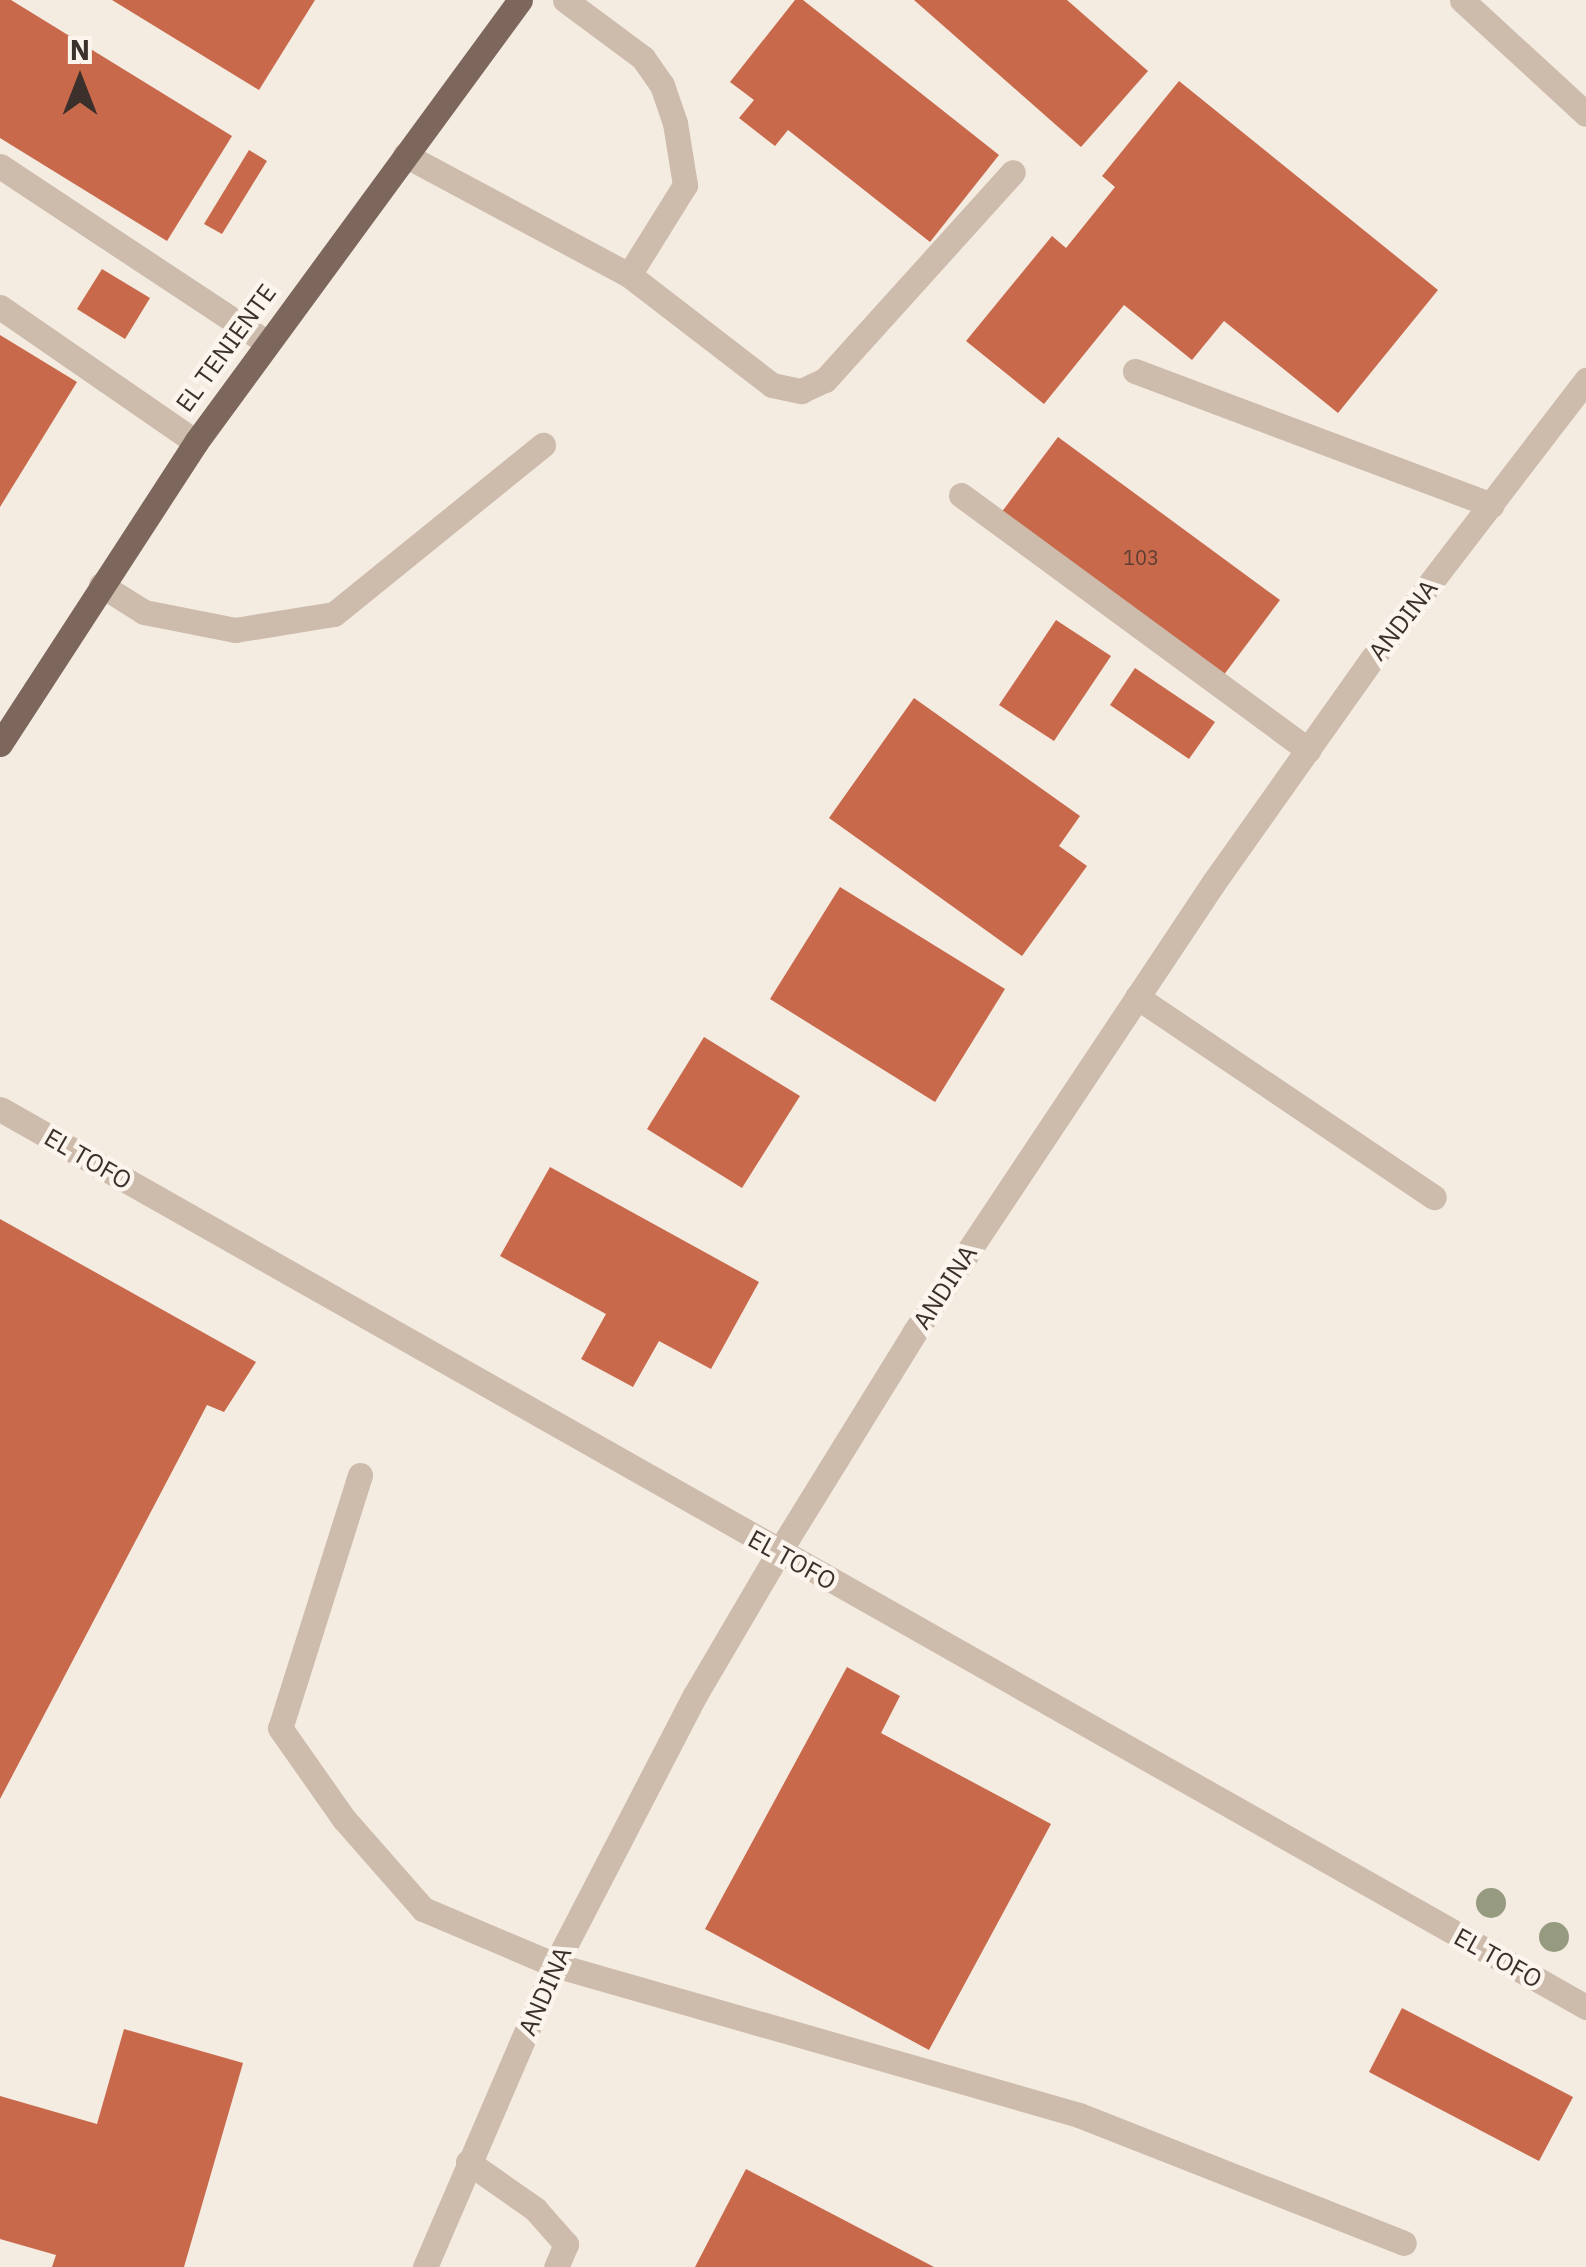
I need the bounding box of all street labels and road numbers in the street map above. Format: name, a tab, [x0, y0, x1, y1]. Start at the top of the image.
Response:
street label: EL TENIENTE	[170, 278, 282, 418]
street label: ANDINA	[1362, 574, 1444, 666]
street label: EL TOFO	[39, 1122, 137, 1196]
street label: ANDINA	[907, 1239, 983, 1335]
street label: EL TOFO	[743, 1524, 841, 1596]
street label: EL TOFO	[1449, 1922, 1547, 1994]
street label: ANDINA	[512, 1942, 578, 2040]

